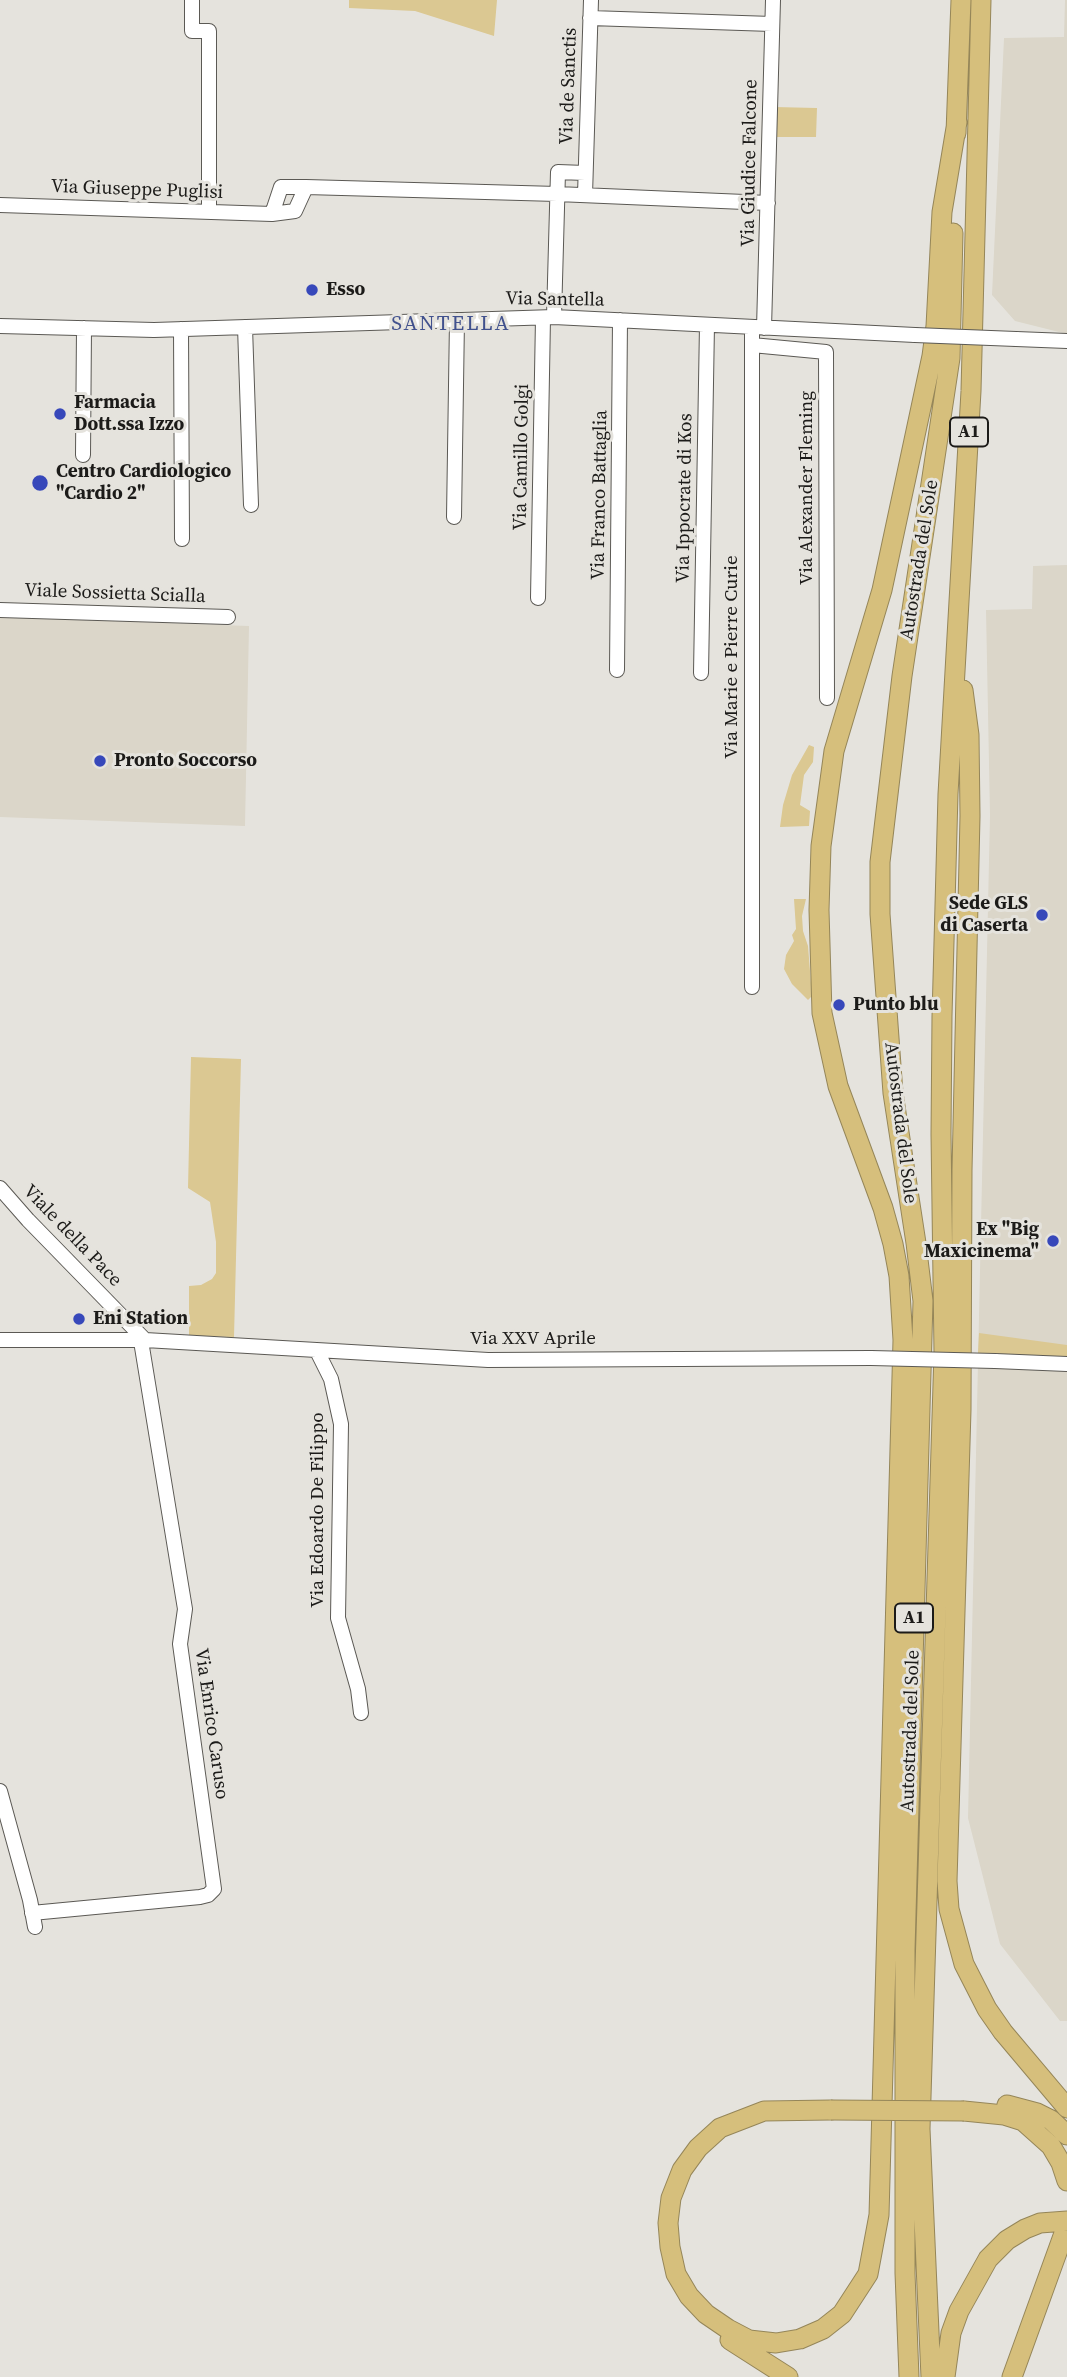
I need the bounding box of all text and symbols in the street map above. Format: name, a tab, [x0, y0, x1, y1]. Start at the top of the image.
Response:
street label: Via de Sanctis	[556, 27, 582, 145]
street label: Via Giudice Falcone	[737, 79, 763, 247]
street label: Via Giuseppe Puglisi	[50, 176, 224, 204]
place label: Esso	[326, 279, 365, 301]
marker: Esso	[304, 282, 320, 298]
street label: Via Santella	[505, 288, 605, 312]
district label: SANTELLA	[392, 312, 510, 338]
street label: Via Camillo Golgi	[509, 383, 535, 531]
street label: Via Alexander Fleming	[796, 391, 818, 585]
place label: Farmacia Dott.ssa Izzo	[74, 392, 184, 436]
marker: Farmacia Dott.ssa Izzo	[52, 406, 68, 422]
street label: Via Franco Battaglia	[587, 410, 613, 580]
street label: Via Ippocrate di Kos	[672, 413, 698, 583]
road number: A1	[950, 418, 988, 446]
place label: Centro Cardiologico "Cardio 2"	[56, 461, 231, 505]
marker: Centro Cardiologico "Cardio 2"	[30, 473, 50, 493]
street label: Autostrada del Sole	[896, 478, 944, 642]
street label: Via Marie e Pierre Curie	[721, 555, 743, 759]
street label: Viale Sossietta Scialla	[24, 579, 206, 609]
place label: Pronto Soccorso	[114, 750, 257, 772]
marker: Pronto Soccorso	[92, 753, 108, 769]
place label: Sede GLS di Caserta	[940, 893, 1028, 937]
marker: Sede GLS di Caserta	[1034, 907, 1050, 923]
place label: Punto blu	[853, 994, 938, 1016]
marker: Punto blu	[831, 997, 847, 1013]
street label: Autostrada del Sole	[879, 1041, 921, 1205]
street label: Viale della Pace	[18, 1180, 126, 1292]
place label: Ex "Big Maxicinema"	[924, 1219, 1039, 1263]
marker: Ex "Big Maxicinema"	[1045, 1233, 1061, 1249]
place label: Eni Station	[93, 1308, 188, 1330]
marker: Eni Station	[71, 1311, 87, 1327]
street label: Via XXV Aprile	[470, 1328, 596, 1350]
street label: Via Edoardo De Filippo	[307, 1412, 329, 1608]
road number: A1	[895, 1604, 933, 1632]
street label: Via Enrico Caruso	[189, 1647, 233, 1801]
street label: Autostrada del Sole	[897, 1650, 925, 1812]

